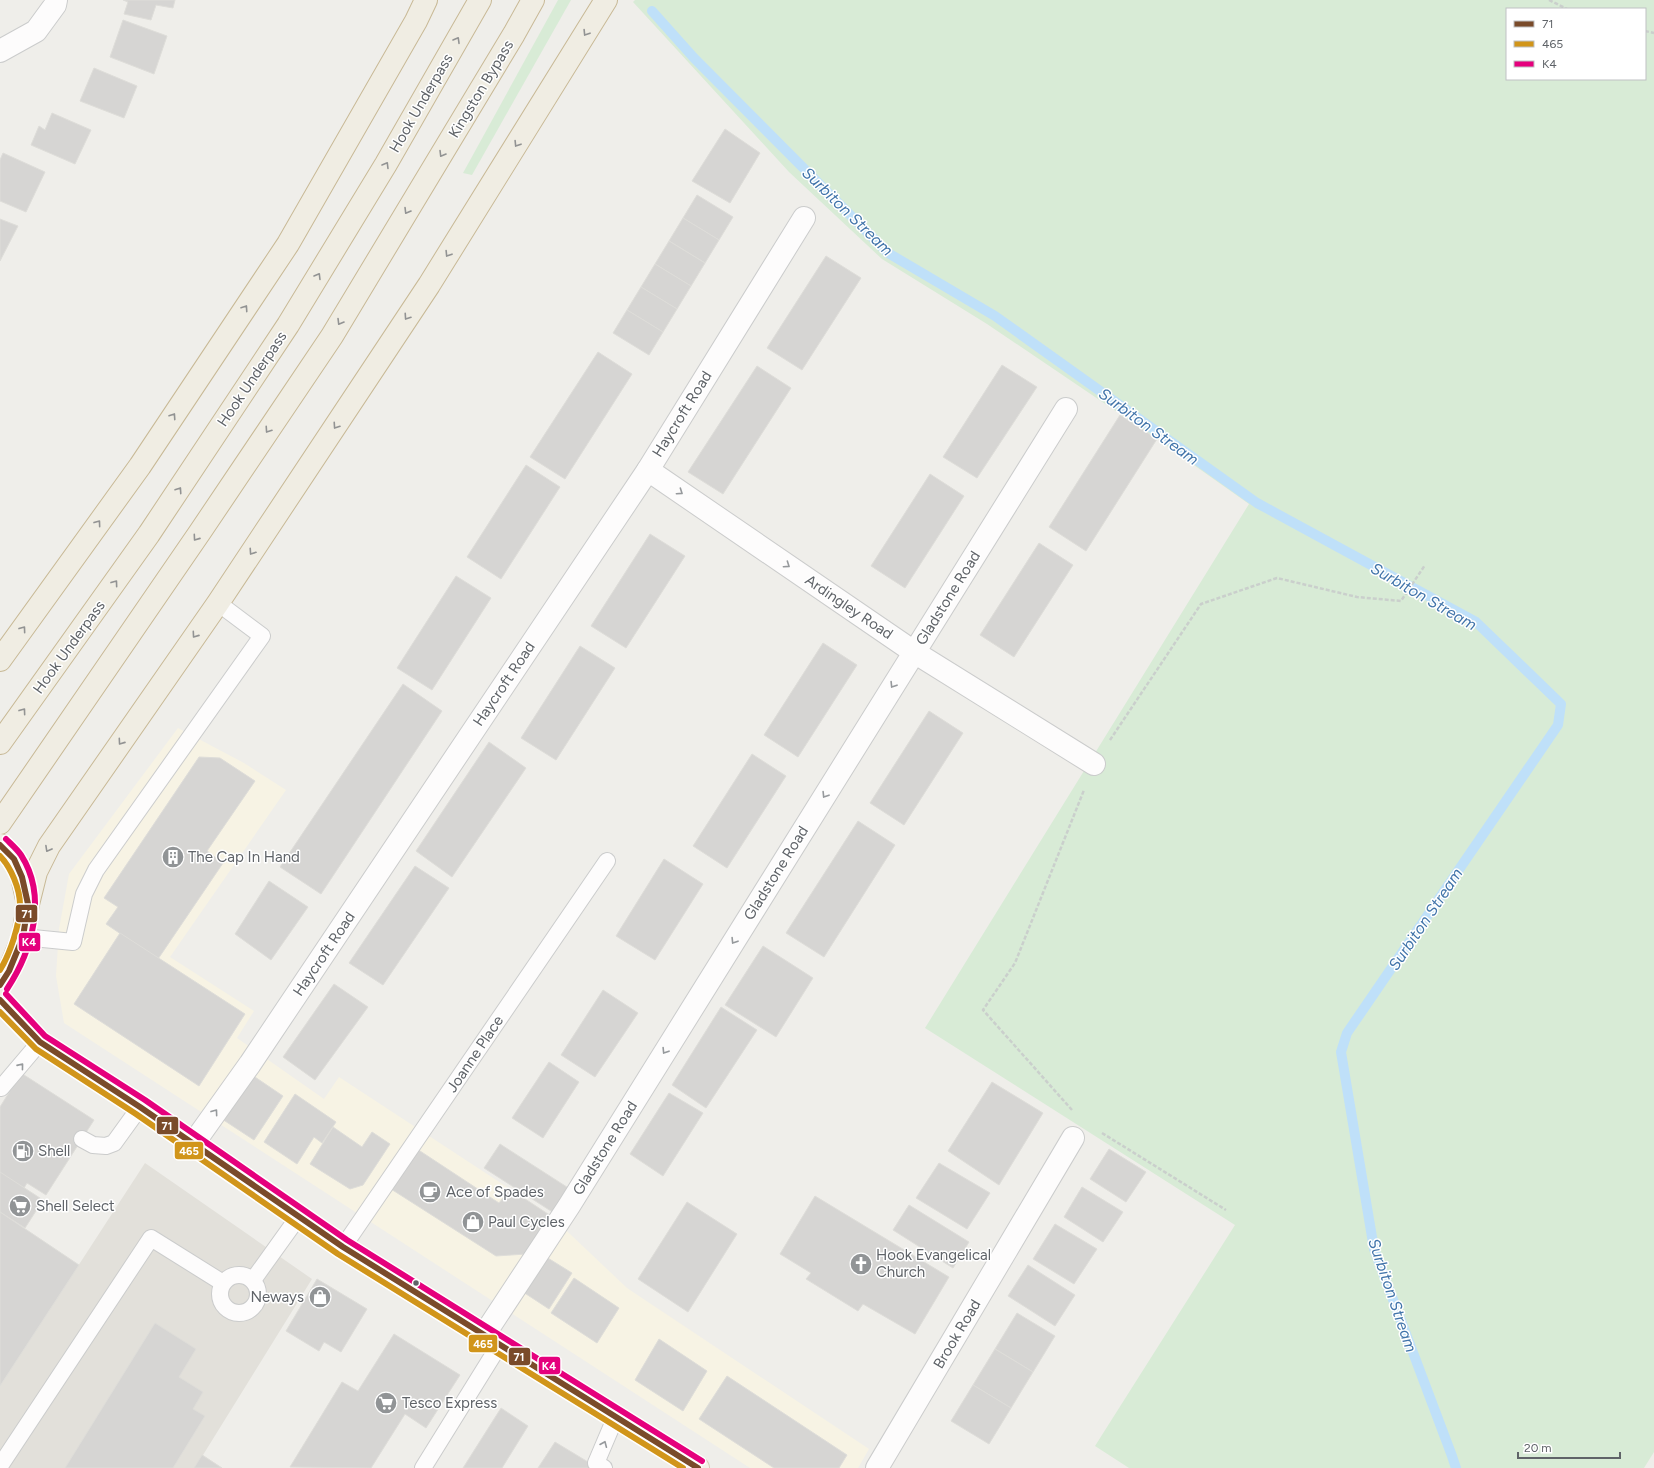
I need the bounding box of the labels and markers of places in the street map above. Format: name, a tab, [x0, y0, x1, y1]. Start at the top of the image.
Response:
building icon: The Cap In Hand	[160, 844, 186, 870]
place label: The Cap In Hand	[188, 848, 300, 866]
fuel station icon: Shell	[10, 1138, 36, 1164]
place label: Shell	[38, 1142, 70, 1160]
cafe icon: Ace of Spades	[417, 1179, 443, 1205]
place label: Ace of Spades	[446, 1183, 544, 1201]
supermarket icon: Shell Select	[7, 1193, 33, 1219]
place label: Shell Select	[36, 1197, 115, 1215]
shop icon: Paul Cycles	[460, 1209, 486, 1235]
place label: Paul Cycles	[488, 1213, 565, 1231]
place label: Hook Evangelical Church	[876, 1246, 991, 1281]
church icon: Hook Evangelical Church	[848, 1251, 874, 1277]
unlabelled marker	[411, 1278, 421, 1288]
shop icon: Neways	[307, 1284, 333, 1310]
place label: Neways	[250, 1288, 304, 1306]
supermarket icon: Tesco Express	[373, 1390, 399, 1416]
place label: Tesco Express	[402, 1394, 497, 1412]

